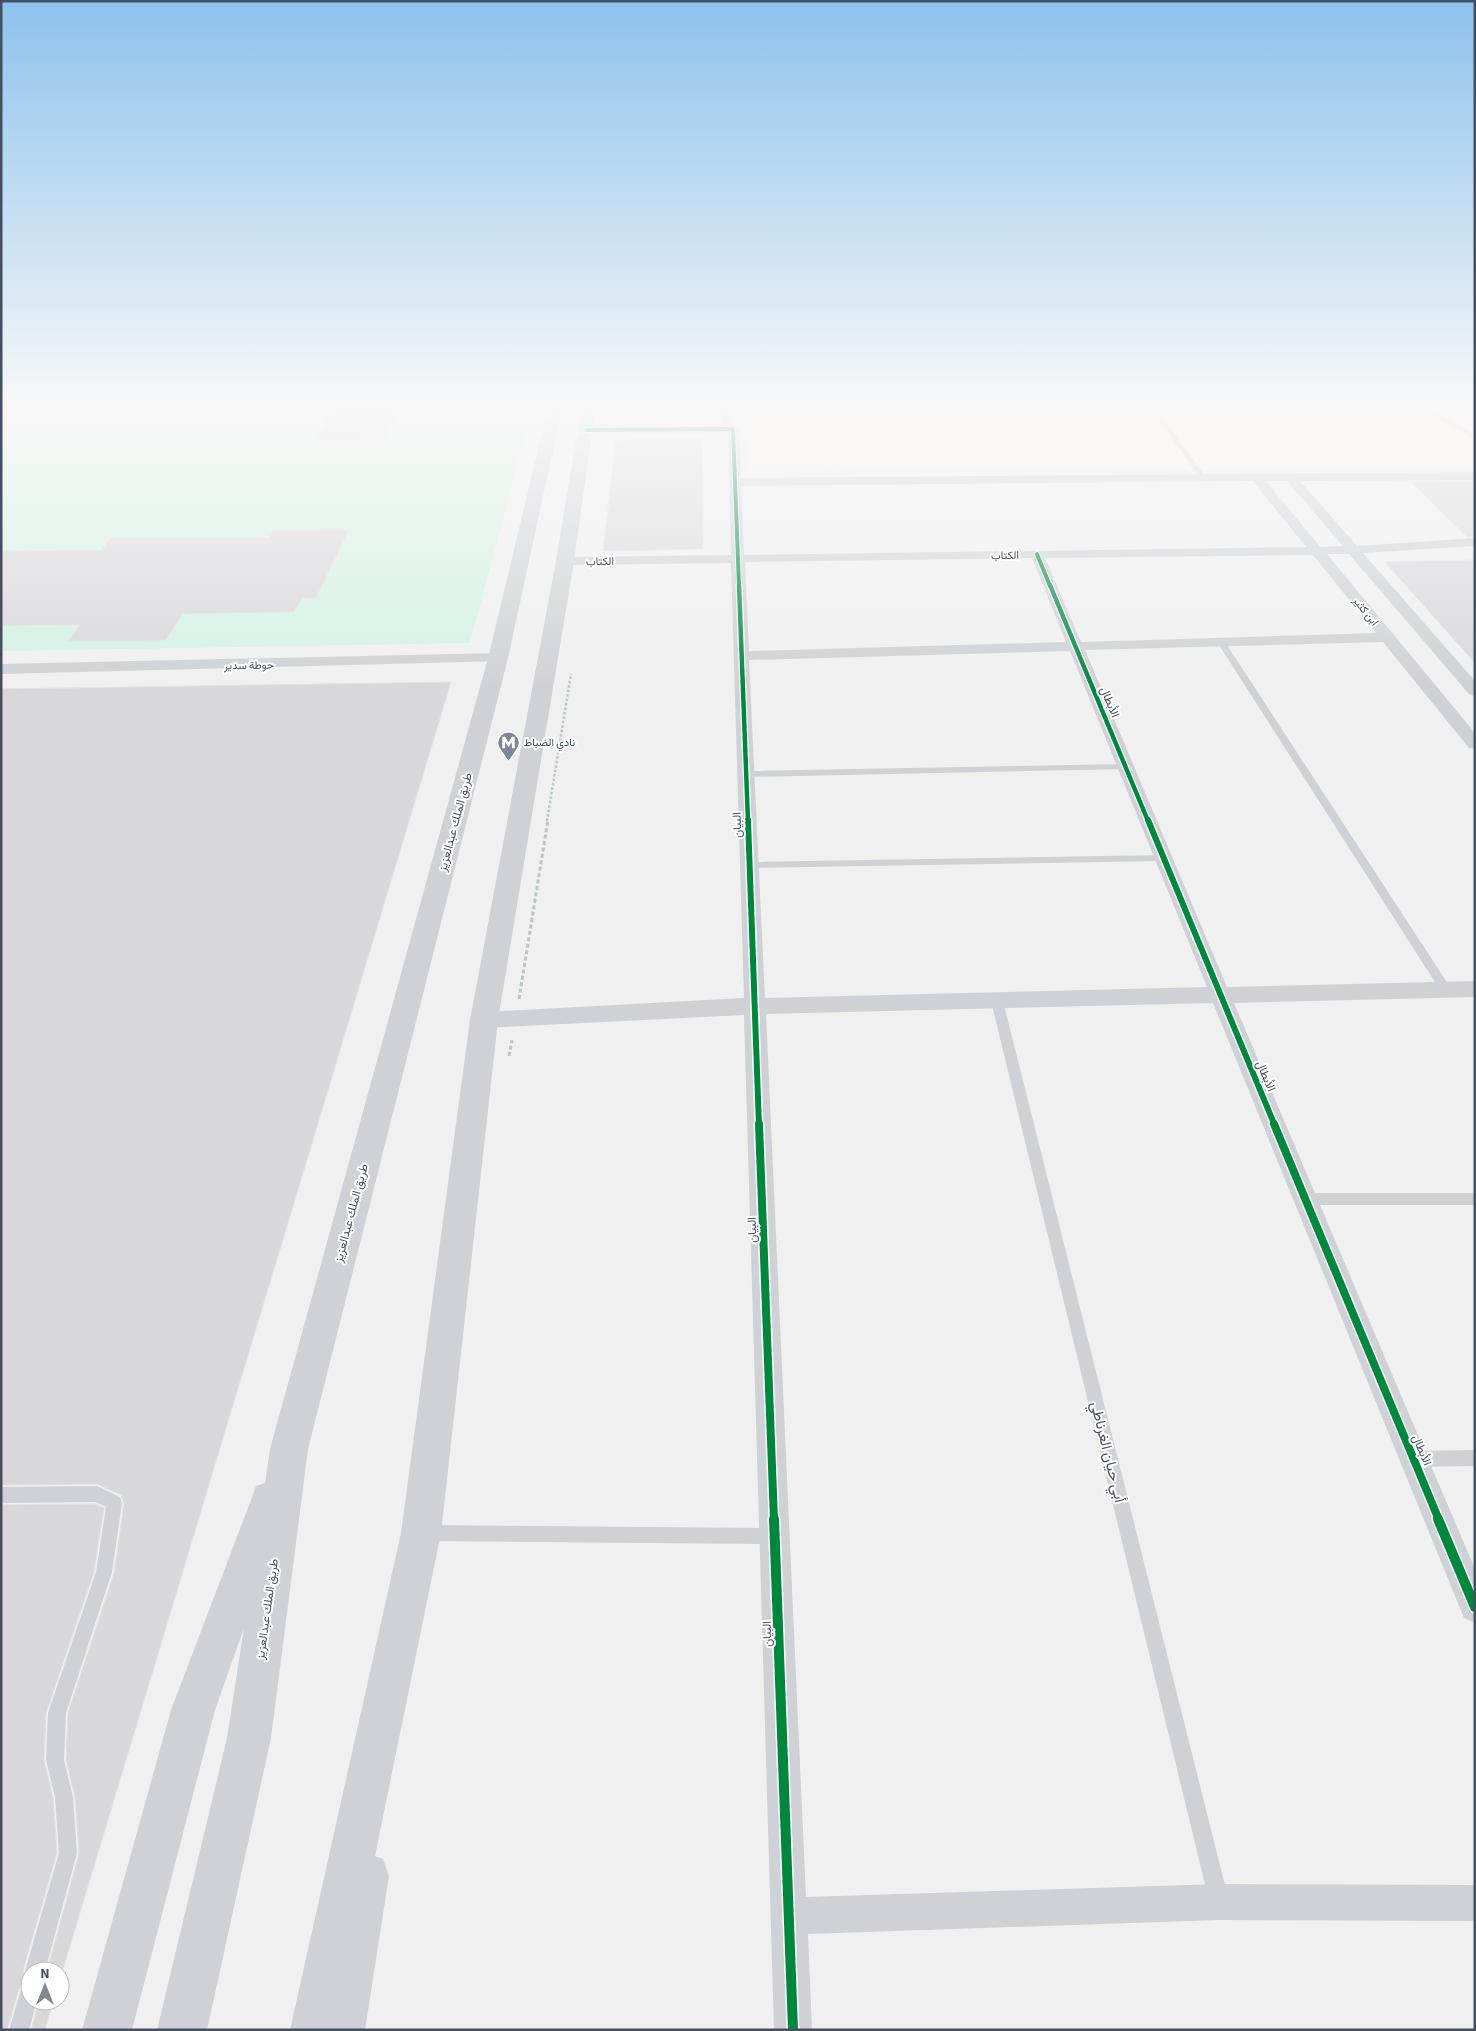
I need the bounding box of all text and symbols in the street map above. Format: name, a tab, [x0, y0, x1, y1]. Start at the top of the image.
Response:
street label: الكتاب	[991, 548, 1019, 563]
street label: الكتاب	[586, 554, 614, 569]
street label: ابن كثير	[1349, 593, 1382, 629]
street label: حوطة سدير	[223, 658, 274, 673]
street label: الأبطال	[1095, 684, 1124, 720]
metro station icon: نادي الضباط	[496, 730, 520, 761]
place label: نادي الضباط	[524, 735, 575, 752]
street label: طريق الملك عبدالعزيز	[434, 771, 477, 874]
street label: البيان	[729, 812, 746, 838]
street label: الأبطال	[1251, 1058, 1280, 1094]
street label: طريق الملك عبدالعزيز	[330, 1162, 373, 1265]
street label: البيان	[744, 1217, 761, 1243]
street label: أبي حيان الغرناطي	[1083, 1399, 1130, 1506]
street label: الأبطال	[1407, 1432, 1436, 1468]
street label: طريق الملك عبدالعزيز	[252, 1557, 283, 1661]
street label: البيان	[759, 1621, 776, 1647]
north arrow	[20, 1961, 70, 2011]
text: N	[40, 1964, 50, 1984]

